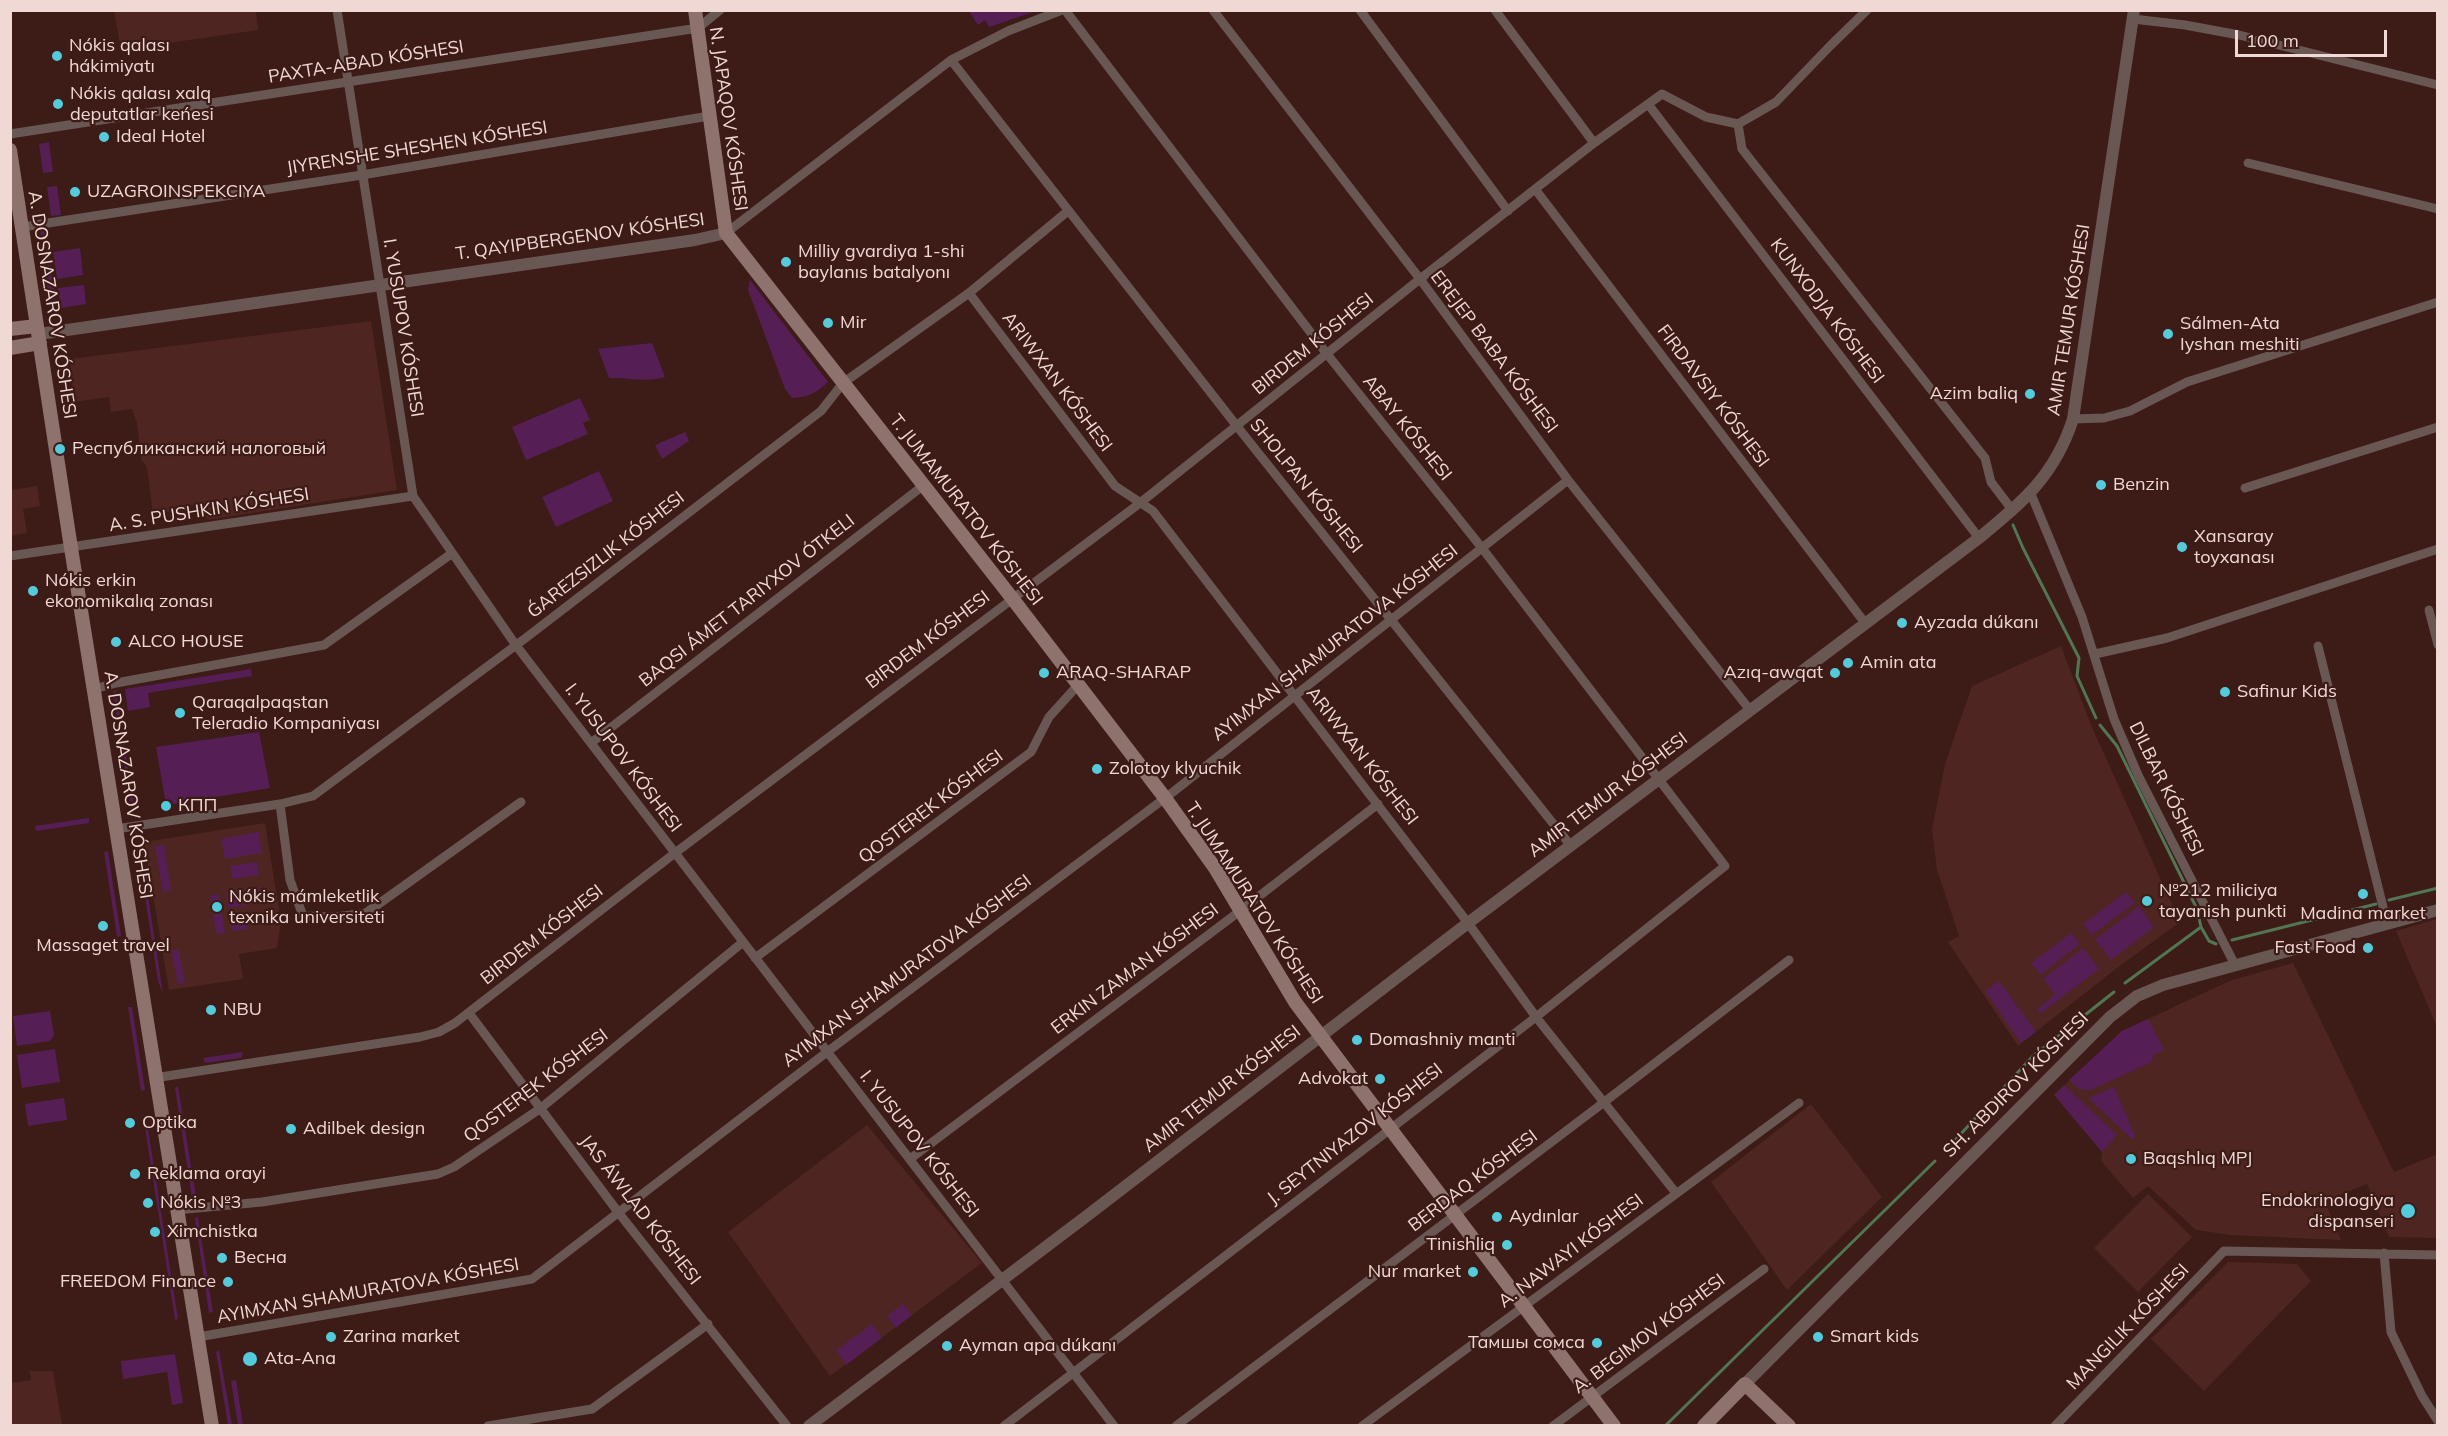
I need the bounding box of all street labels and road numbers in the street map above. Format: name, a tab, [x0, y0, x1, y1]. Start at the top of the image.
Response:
street label: N. JAPAQOV KÓSHESI	[704, 26, 752, 212]
street label: PAXTA-ABAD KÓSHESI	[267, 36, 465, 88]
street label: JIYRENSHE SHESHEN KÓSHESI	[285, 117, 549, 179]
street label: A. DOSNAZAROV KÓSHESI	[23, 189, 81, 421]
street label: T. QAYIPBERGENOV KÓSHESI	[454, 209, 706, 265]
street label: AMIR TEMUR KÓSHESI	[2043, 223, 2095, 417]
street label: KUNXODJA KÓSHESI	[1765, 234, 1889, 388]
street label: I. YUSUPOV KÓSHESI	[378, 237, 428, 419]
street label: EREJEP BABA KÓSHESI	[1426, 266, 1562, 438]
street label: BIRDEM KÓSHESI	[1248, 289, 1378, 399]
street label: ARIWXAN KÓSHESI	[998, 308, 1116, 456]
street label: FIRDAVSIY KÓSHESI	[1652, 321, 1774, 471]
street label: ABAY KÓSHESI	[1358, 371, 1456, 485]
street label: T. JUMAMURATOV KÓSHESI	[885, 410, 1047, 610]
street label: SHOLPAN KÓSHESI	[1245, 414, 1367, 558]
street label: A. S. PUSHKIN KÓSHESI	[107, 484, 311, 536]
street label: ǴAREZSIZLIK KÓSHESI	[523, 487, 689, 623]
street label: BAQSI ÁMET TARIYXOV ÓTKELI	[635, 510, 859, 692]
street label: AYIMXAN SHAMURATOVA KÓSHESI	[1208, 540, 1462, 746]
street label: BIRDEM KÓSHESI	[862, 586, 994, 694]
street label: A. DOSNAZAROV KÓSHESI	[99, 669, 157, 901]
street label: I. YUSUPOV KÓSHESI	[560, 679, 686, 837]
street label: ARIWXAN KÓSHESI	[1301, 683, 1423, 829]
street label: DILBAR KÓSHESI	[2124, 718, 2208, 860]
street label: AMIR TEMUR KÓSHESI	[1524, 728, 1692, 862]
street label: QOSTEREK KÓSHESI	[854, 746, 1008, 868]
street label: T. JUMAMURATOV KÓSHESI	[1181, 798, 1327, 1008]
street label: AYIMXAN SHAMURATOVA KÓSHESI	[778, 870, 1036, 1072]
street label: BIRDEM KÓSHESI	[476, 880, 608, 990]
street label: ERKIN ZAMAN KÓSHESI	[1047, 899, 1223, 1039]
street label: SH. ABDIROV KÓSHESI	[1939, 1008, 2093, 1162]
street label: AMIR TEMUR KÓSHESI	[1139, 1021, 1305, 1157]
street label: QOSTEREK KÓSHESI	[459, 1025, 613, 1147]
street label: J. SEYTNIYAZOV KÓSHESI	[1263, 1059, 1447, 1209]
street label: I. YUSUPOV KÓSHESI	[855, 1066, 983, 1222]
street label: BERDAQ KÓSHESI	[1404, 1125, 1542, 1237]
street label: JAS ÁWLAD KÓSHESI	[575, 1131, 705, 1289]
street label: A. NAWAYI KÓSHESI	[1494, 1189, 1648, 1313]
street label: AYIMXAN SHAMURATOVA KÓSHESI	[215, 1254, 521, 1328]
street label: MANGILIK KÓSHESI	[2062, 1260, 2194, 1394]
street label: A. BEGIMOV KÓSHESI	[1568, 1270, 1730, 1398]

